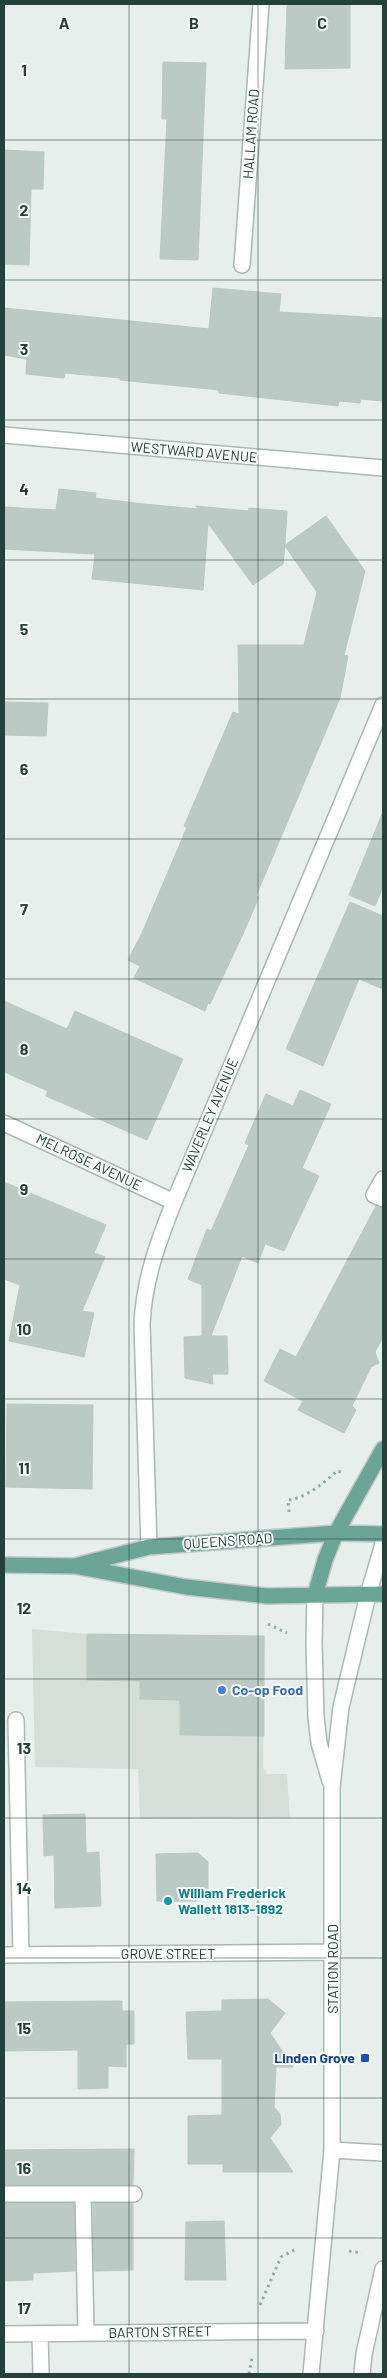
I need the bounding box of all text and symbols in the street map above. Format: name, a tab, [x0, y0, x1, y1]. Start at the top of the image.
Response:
text: A	[59, 13, 70, 32]
text: B	[189, 13, 199, 32]
text: C	[317, 13, 327, 32]
text: 1	[21, 60, 27, 79]
street label: HALLAM ROAD	[239, 88, 262, 179]
text: 2	[20, 200, 29, 219]
text: 3	[20, 339, 28, 358]
street label: WESTWARD AVENUE	[130, 437, 258, 466]
text: 4	[19, 479, 29, 498]
text: 5	[20, 619, 29, 638]
text: 6	[20, 759, 29, 778]
text: 7	[20, 899, 28, 918]
text: 8	[20, 1039, 29, 1058]
street label: WAVERLEY AVENUE	[178, 1055, 241, 1174]
street label: MELROSE AVENUE	[34, 1130, 145, 1193]
text: 9	[20, 1179, 28, 1198]
text: 10	[17, 1319, 31, 1338]
text: 11	[18, 1458, 30, 1477]
street label: QUEENS ROAD	[183, 1529, 273, 1552]
text: 12	[17, 1598, 31, 1617]
place label: Co-op Food	[232, 1681, 303, 1698]
marker: Co-op Food	[216, 1684, 228, 1696]
text: 13	[17, 1738, 31, 1757]
text: 14	[16, 1878, 32, 1897]
place label: William Frederick Wallett 1813-1892	[178, 1884, 286, 1917]
marker: William Frederick Wallett 1813-1892	[162, 1895, 174, 1907]
street label: STATION ROAD	[324, 1924, 341, 2014]
street label: GROVE STREET	[121, 1945, 215, 1962]
text: 15	[17, 2018, 32, 2037]
place label: Linden Grove	[274, 2049, 355, 2066]
marker: Linden Grove	[359, 2052, 371, 2064]
text: 16	[17, 2158, 32, 2177]
text: 17	[17, 2298, 31, 2317]
street label: BARTON STREET	[108, 2322, 212, 2341]

